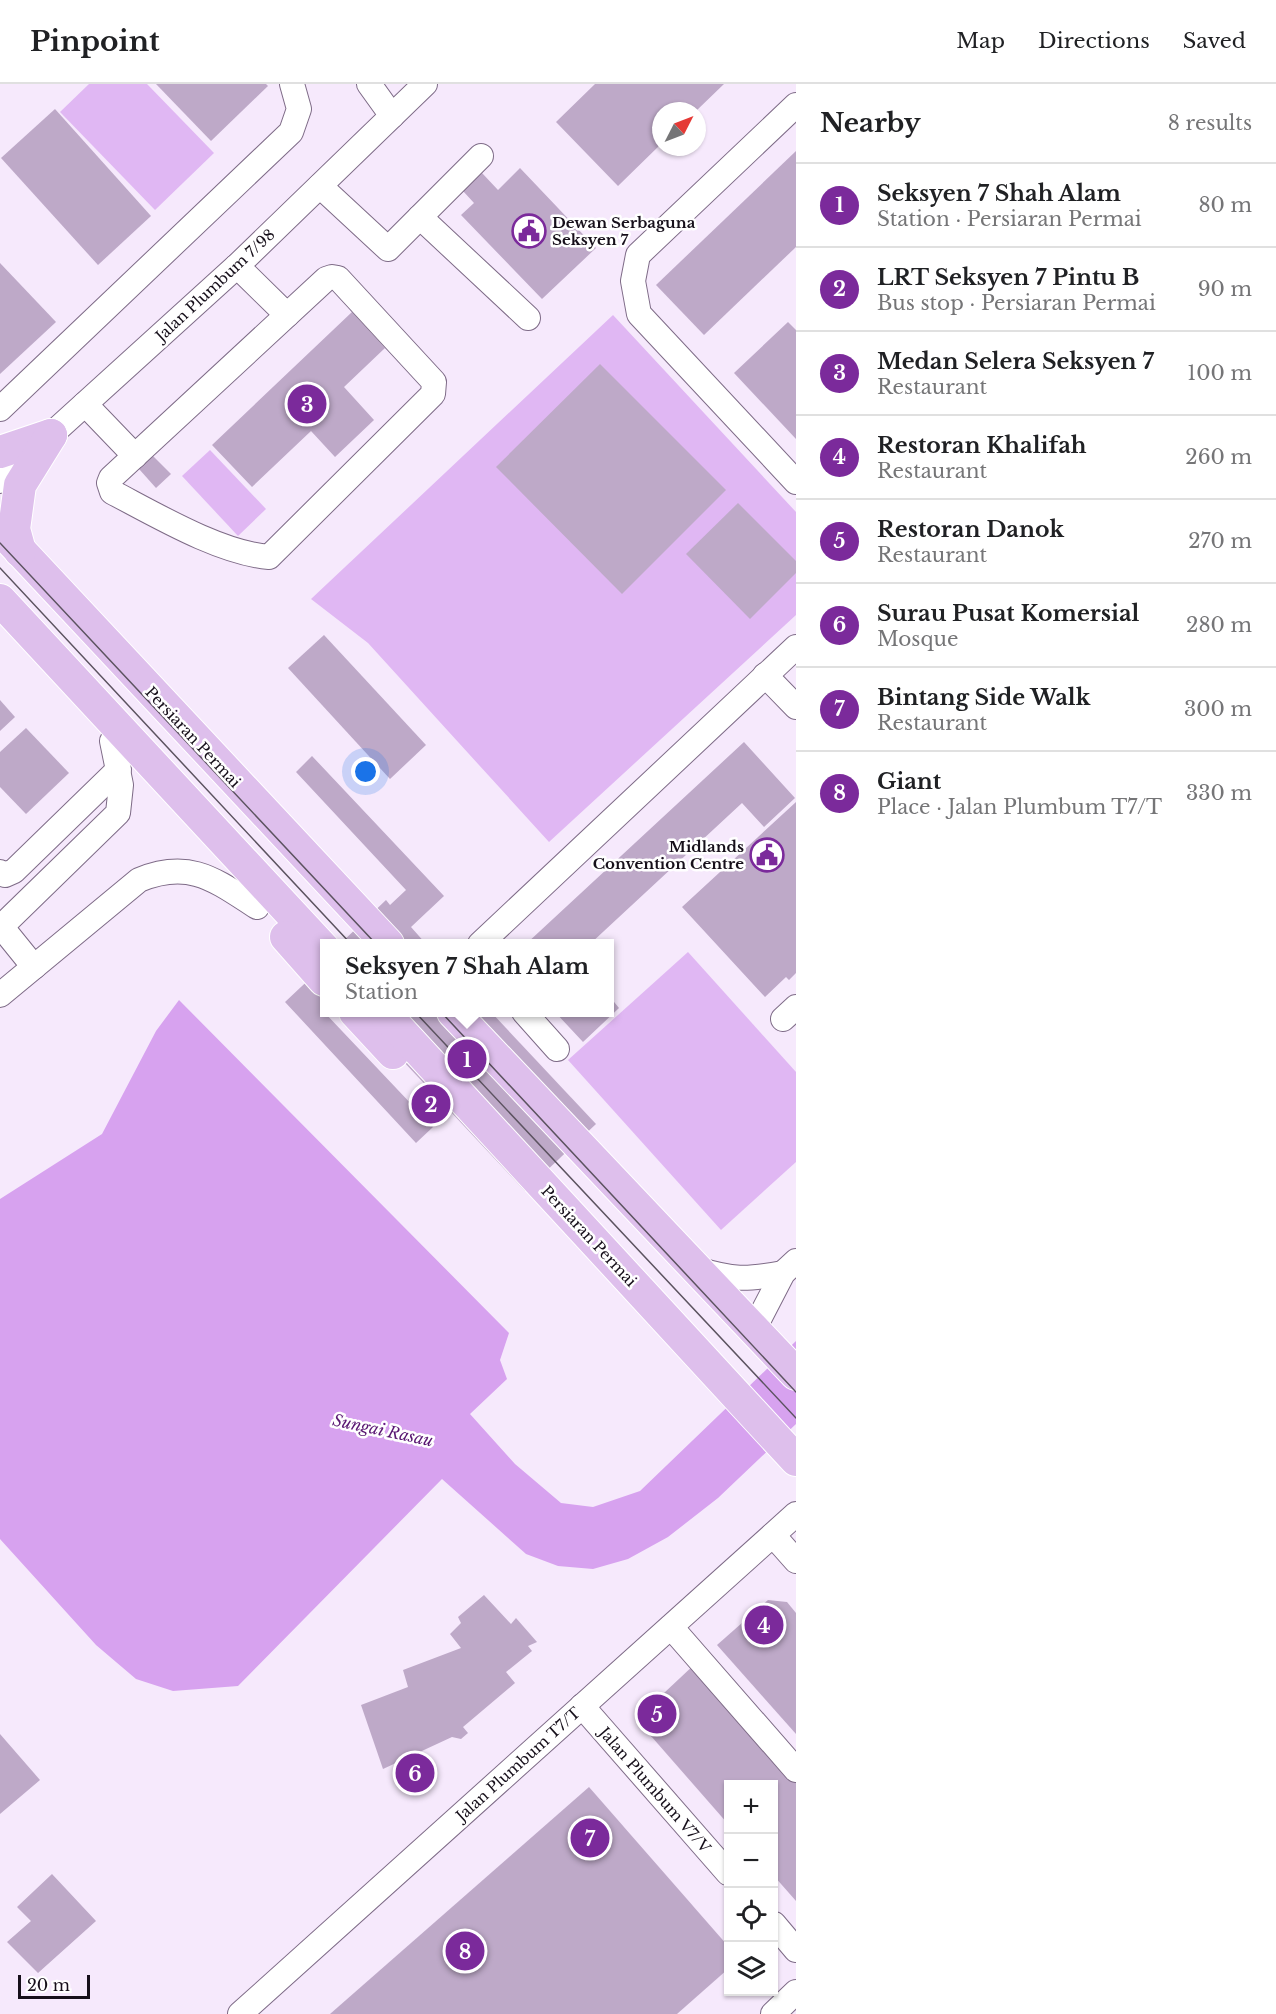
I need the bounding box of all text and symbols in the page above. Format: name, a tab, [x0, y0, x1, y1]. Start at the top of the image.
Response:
text: Pinpoint	[30, 24, 160, 59]
text: Map	[956, 28, 1005, 54]
text: Directions	[1038, 28, 1150, 54]
text: Saved	[1183, 28, 1246, 54]
north arrow	[652, 102, 706, 156]
text: Nearby	[820, 107, 921, 139]
text: 8 results	[1168, 111, 1252, 135]
text: Seksyen 7 Shah Alam	[877, 180, 1121, 207]
text: 1	[835, 193, 844, 217]
text: 80 m	[1198, 193, 1252, 217]
text: Station · Persiaran Permai	[877, 207, 1142, 231]
public building icon: Dewan Serbaguna Seksyen 7	[511, 213, 547, 249]
place label: Dewan Serbaguna Seksyen 7	[552, 213, 696, 249]
street label: Jalan Plumbum 7/98	[150, 225, 279, 347]
text: LRT Seksyen 7 Pintu B	[877, 264, 1139, 291]
text: 2	[833, 277, 846, 301]
text: 90 m	[1198, 277, 1252, 301]
text: Bus stop · Persiaran Permai	[877, 291, 1156, 315]
text: Medan Selera Seksyen 7	[877, 348, 1154, 375]
text: 3	[833, 361, 846, 385]
text: 100 m	[1187, 361, 1252, 385]
text: Restaurant	[877, 375, 987, 399]
pin: 3	[288, 382, 326, 426]
text: Restoran Khalifah	[877, 432, 1087, 459]
text: 4	[833, 445, 846, 469]
text: 260 m	[1185, 445, 1252, 469]
text: Restaurant	[877, 459, 987, 483]
text: Restoran Danok	[877, 516, 1064, 543]
text: 5	[834, 529, 845, 553]
text: 270 m	[1188, 529, 1252, 553]
text: Restaurant	[877, 543, 987, 567]
text: Surau Pusat Komersial	[877, 600, 1139, 627]
text: 6	[833, 613, 846, 637]
text: 280 m	[1186, 613, 1252, 637]
text: Mosque	[877, 627, 958, 651]
street label: Persiaran Permai	[141, 683, 245, 791]
text: Bintang Side Walk	[877, 684, 1090, 711]
text: 7	[834, 697, 845, 721]
text: 300 m	[1184, 697, 1252, 721]
text: Restaurant	[877, 711, 987, 735]
your location	[351, 757, 380, 786]
text: Giant	[877, 768, 941, 795]
text: 8	[833, 781, 846, 805]
text: 330 m	[1186, 781, 1252, 805]
text: Place · Jalan Plumbum T7/T	[877, 795, 1162, 819]
place label: Midlands Convention Centre	[593, 837, 744, 873]
public building icon: Midlands Convention Centre	[749, 837, 785, 873]
popup	[320, 939, 614, 1017]
text: Seksyen 7 Shah Alam	[345, 953, 589, 980]
text: Station	[345, 980, 418, 1004]
pin: 1	[448, 1036, 486, 1082]
pin: 2	[412, 1082, 450, 1126]
street label: Persiaran Permai	[537, 1182, 641, 1290]
water label: Sungai Rasau	[331, 1410, 435, 1450]
pin: 4	[744, 1602, 783, 1648]
pin: 5	[638, 1692, 676, 1736]
street label: Jalan Plumbum T7/T	[450, 1703, 584, 1826]
street label: Jalan Plumbum V7/V	[594, 1722, 715, 1857]
pin: 6	[396, 1750, 434, 1796]
map controls	[724, 1780, 778, 1996]
button: +	[724, 1780, 778, 1834]
pin: 7	[570, 1816, 610, 1860]
button: −	[724, 1834, 778, 1888]
button: locate	[724, 1888, 778, 1942]
pin: 8	[446, 1928, 484, 1974]
button: layers	[724, 1942, 778, 1996]
scale bar	[18, 1972, 90, 2000]
text: 20 m	[27, 1975, 70, 1995]

